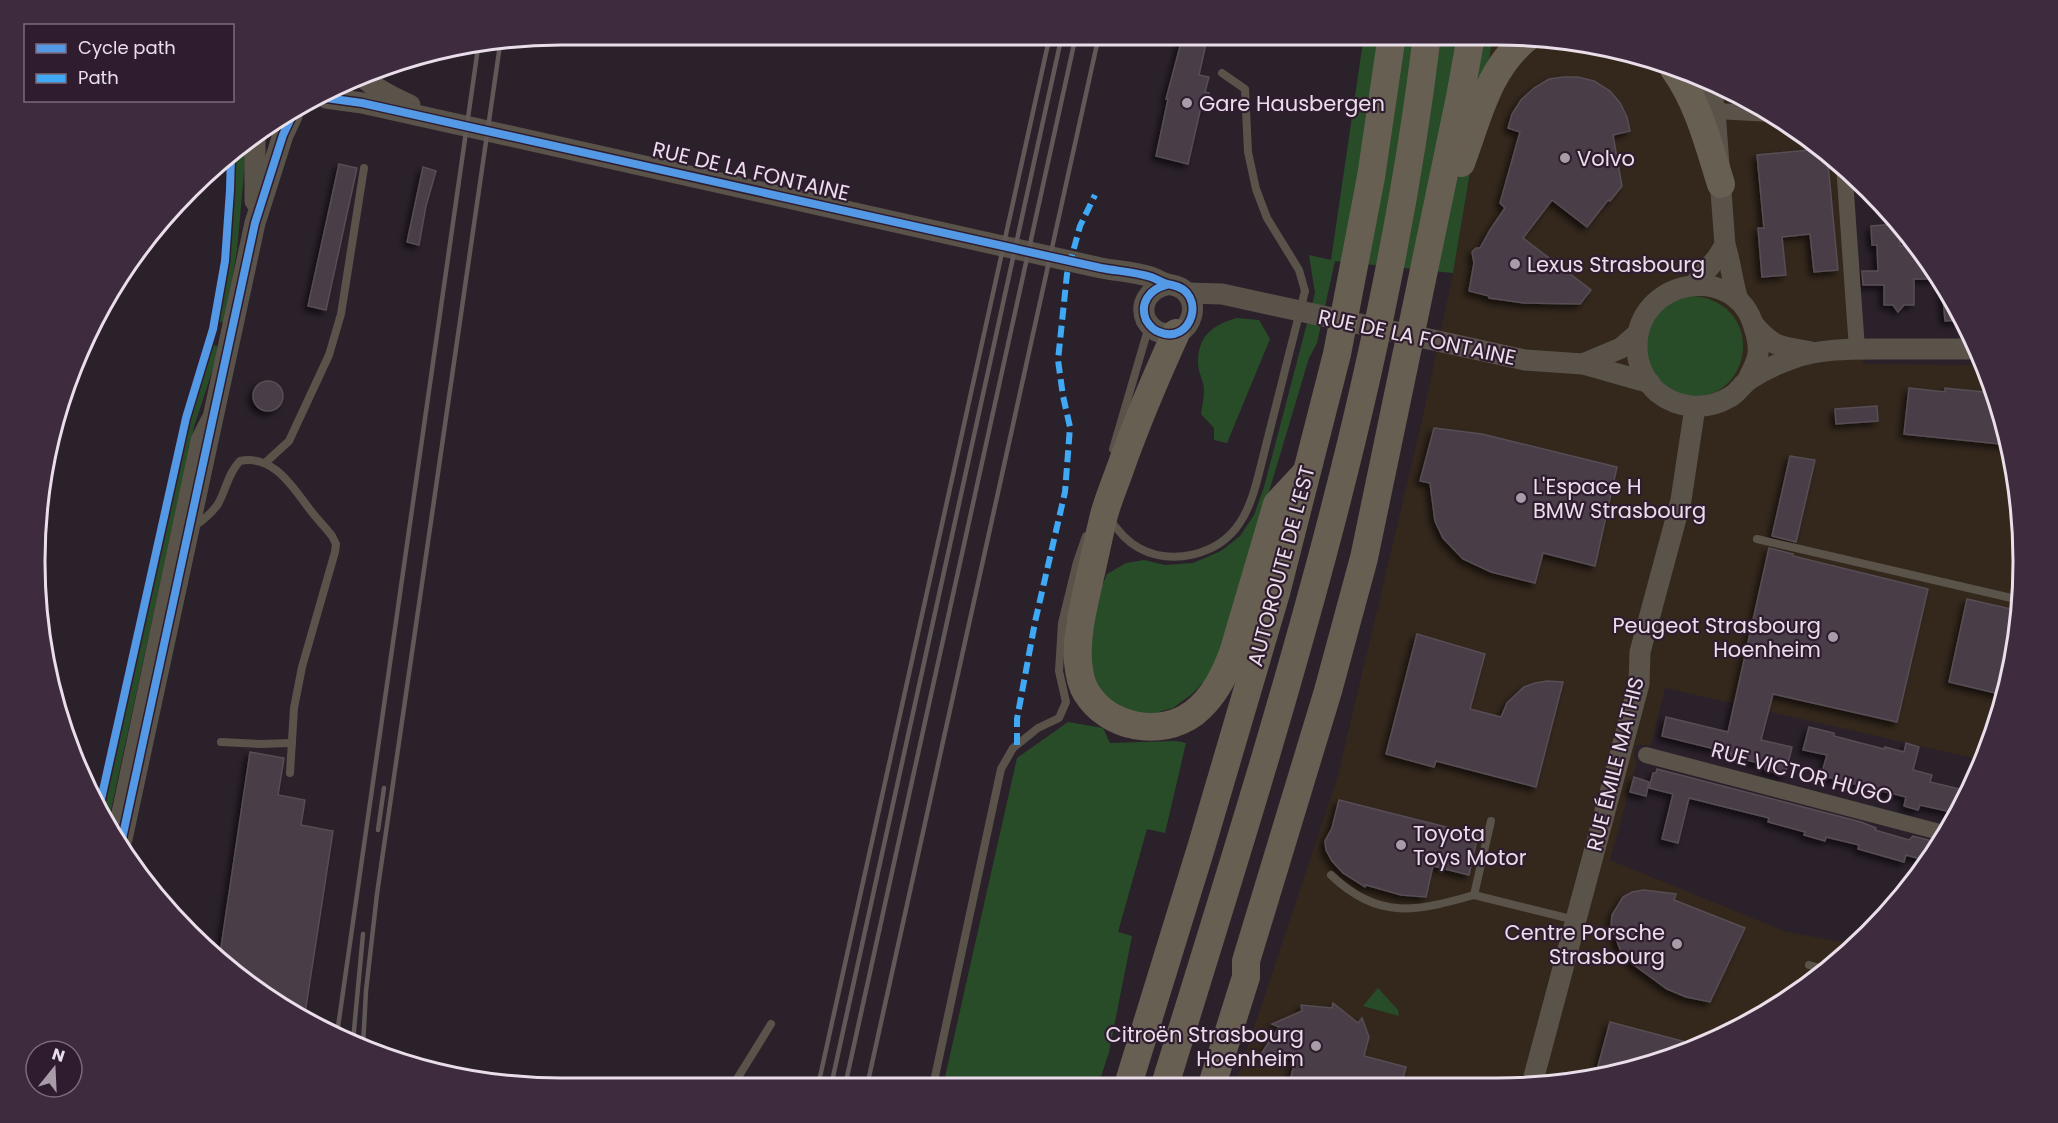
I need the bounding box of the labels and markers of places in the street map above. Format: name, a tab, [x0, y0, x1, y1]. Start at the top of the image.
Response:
place label: Gare Hausbergen	[1199, 89, 1385, 118]
marker: Gare Hausbergen	[1180, 96, 1194, 110]
place label: Volvo	[1577, 144, 1635, 173]
marker: Volvo	[1558, 151, 1572, 165]
place label: Lexus Strasbourg	[1527, 250, 1705, 279]
marker: Lexus Strasbourg	[1508, 257, 1522, 271]
place label: L'Espace H BMW Strasbourg	[1533, 472, 1706, 525]
marker: L'Espace H BMW Strasbourg	[1514, 491, 1528, 505]
place label: Peugeot Strasbourg Hoenheim	[1612, 611, 1821, 664]
marker: Peugeot Strasbourg Hoenheim	[1826, 630, 1840, 644]
place label: Toyota Toys Motor	[1413, 819, 1527, 872]
marker: Toyota Toys Motor	[1394, 838, 1408, 852]
place label: Centre Porsche Strasbourg	[1505, 918, 1665, 971]
marker: Centre Porsche Strasbourg	[1670, 937, 1684, 951]
place label: Citroën Strasbourg Hoenheim	[1106, 1020, 1304, 1073]
marker: Citroën Strasbourg Hoenheim	[1309, 1039, 1323, 1053]

